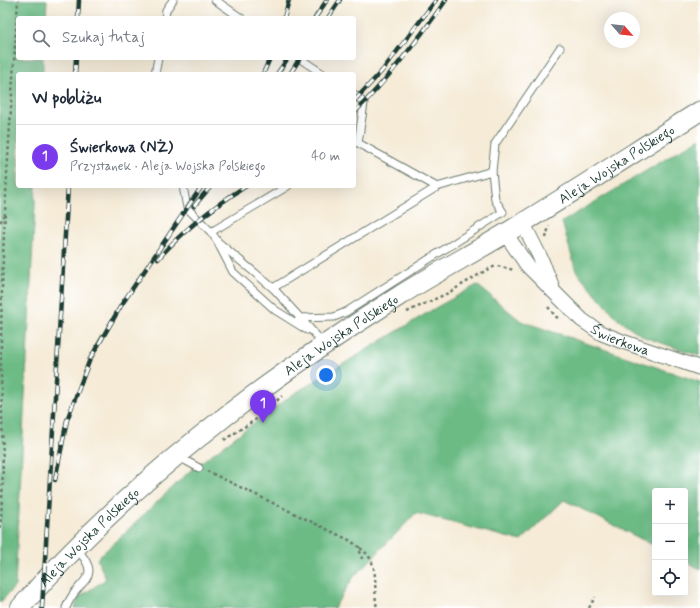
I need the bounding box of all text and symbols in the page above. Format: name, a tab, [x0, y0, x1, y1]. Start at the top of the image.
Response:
north arrow	[604, 12, 640, 48]
search box	[16, 16, 356, 60]
icon: search	[30, 27, 52, 49]
text: Szukaj tutaj	[62, 28, 145, 48]
text: W pobliżu	[32, 87, 101, 109]
street label: Aleja Wojska Polskiego	[555, 121, 678, 208]
text: Świerkowa (NŻ)	[70, 138, 173, 158]
text: 1	[42, 148, 48, 165]
text: 40 m	[311, 148, 340, 165]
text: Przystanek · Aleja Wojska Polskiego	[70, 158, 265, 175]
street label: Aleja Wojska Polskiego	[281, 291, 402, 380]
street label: Świerkowa	[587, 320, 652, 360]
your location	[316, 365, 336, 385]
pin: 1	[250, 390, 276, 423]
street label: Aleja Wojska Polskiego	[35, 484, 143, 591]
map controls	[652, 488, 688, 596]
button: +	[652, 488, 688, 524]
button: −	[652, 524, 688, 560]
button: locate	[652, 560, 688, 596]

